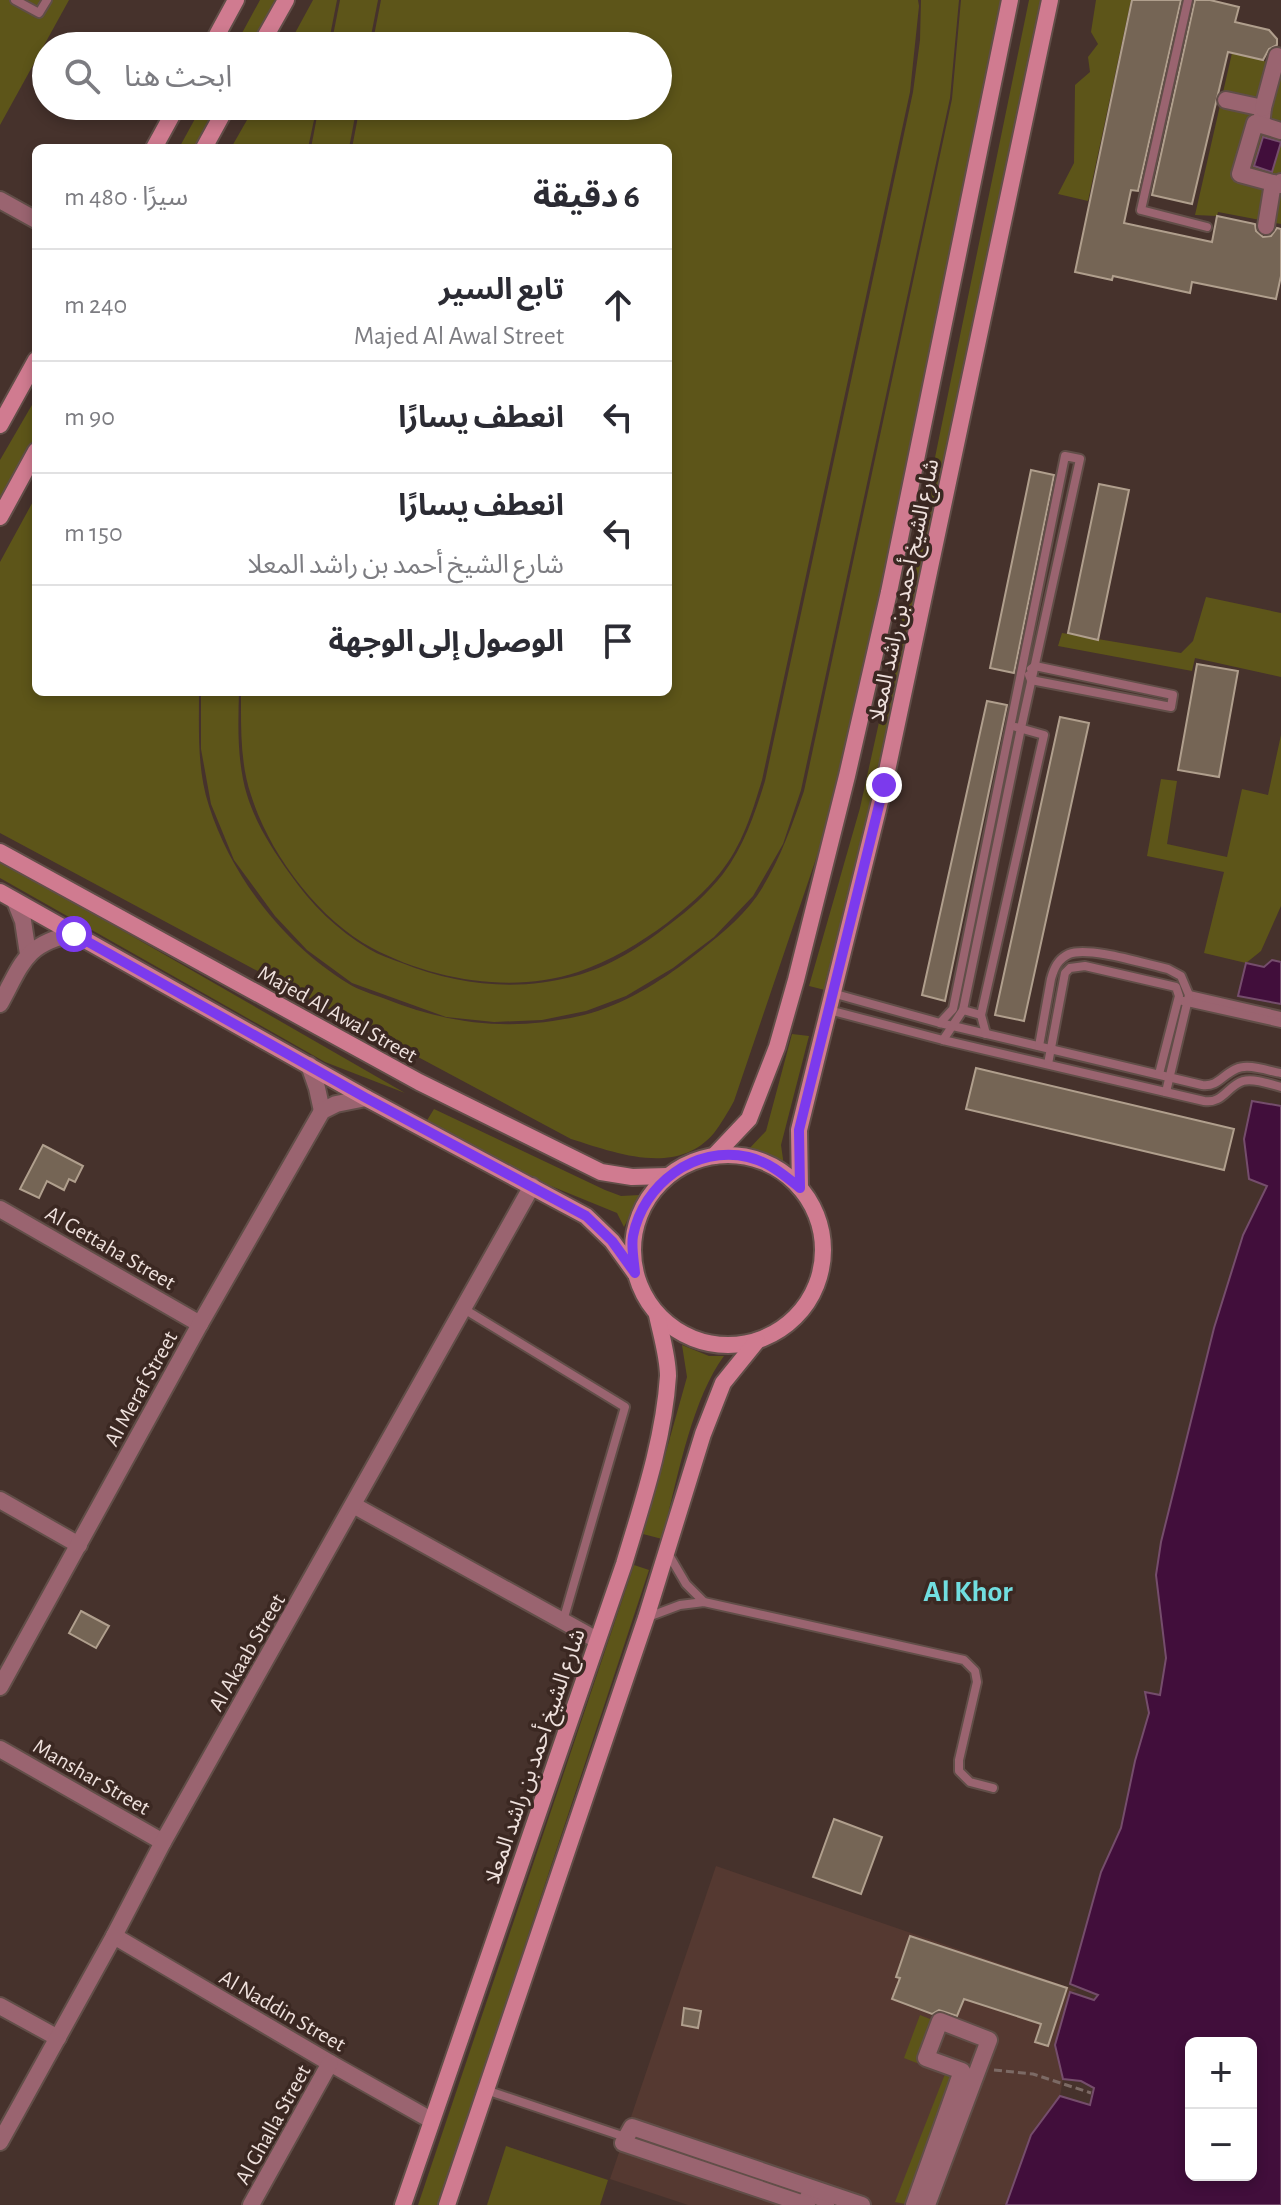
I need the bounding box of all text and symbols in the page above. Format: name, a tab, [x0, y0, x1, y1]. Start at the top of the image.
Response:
search box	[32, 32, 672, 120]
icon: search	[60, 54, 104, 98]
text: ابحث هنا	[124, 62, 232, 92]
text: 6 دقيقة	[533, 180, 640, 214]
text: سيرًا · 480 m	[64, 184, 188, 210]
text: تابع السير	[439, 275, 564, 305]
icon: ahead	[596, 283, 640, 327]
text: 240 m	[64, 292, 127, 318]
text: Majed Al Awal Street	[354, 323, 564, 349]
icon: left	[596, 395, 640, 439]
text: انعطف يسارًا	[398, 403, 564, 433]
text: 90 m	[64, 404, 115, 430]
street label: شارع الشيخ أحمد بن راشد المعلا	[863, 456, 947, 724]
text: انعطف يسارًا	[398, 491, 564, 521]
icon: left	[596, 511, 640, 555]
text: 150 m	[64, 520, 123, 546]
text: شارع الشيخ أحمد بن راشد المعلا	[248, 552, 564, 578]
icon: arrive	[596, 619, 640, 663]
text: الوصول إلى الوجهة	[328, 627, 564, 657]
route end	[866, 767, 902, 803]
route start	[56, 916, 92, 952]
street label: Majed Al Awal Street	[254, 961, 421, 1067]
street label: Al Gettaha Street	[42, 1202, 179, 1294]
street label: Al Meraf Street	[100, 1327, 181, 1450]
district label: Al Khor	[923, 1577, 1013, 1607]
street label: Al Akaab Street	[205, 1590, 289, 1715]
street label: شارع الشيخ أحمد بن راشد المعلا	[478, 1625, 594, 1888]
street label: Manshar Street	[29, 1735, 154, 1819]
street label: Al Naddin Street	[216, 1966, 349, 2056]
map controls	[1185, 2037, 1257, 2181]
button: +	[1185, 2037, 1257, 2109]
street label: Al Ghalla Street	[231, 2061, 315, 2188]
button: −	[1185, 2109, 1257, 2181]

